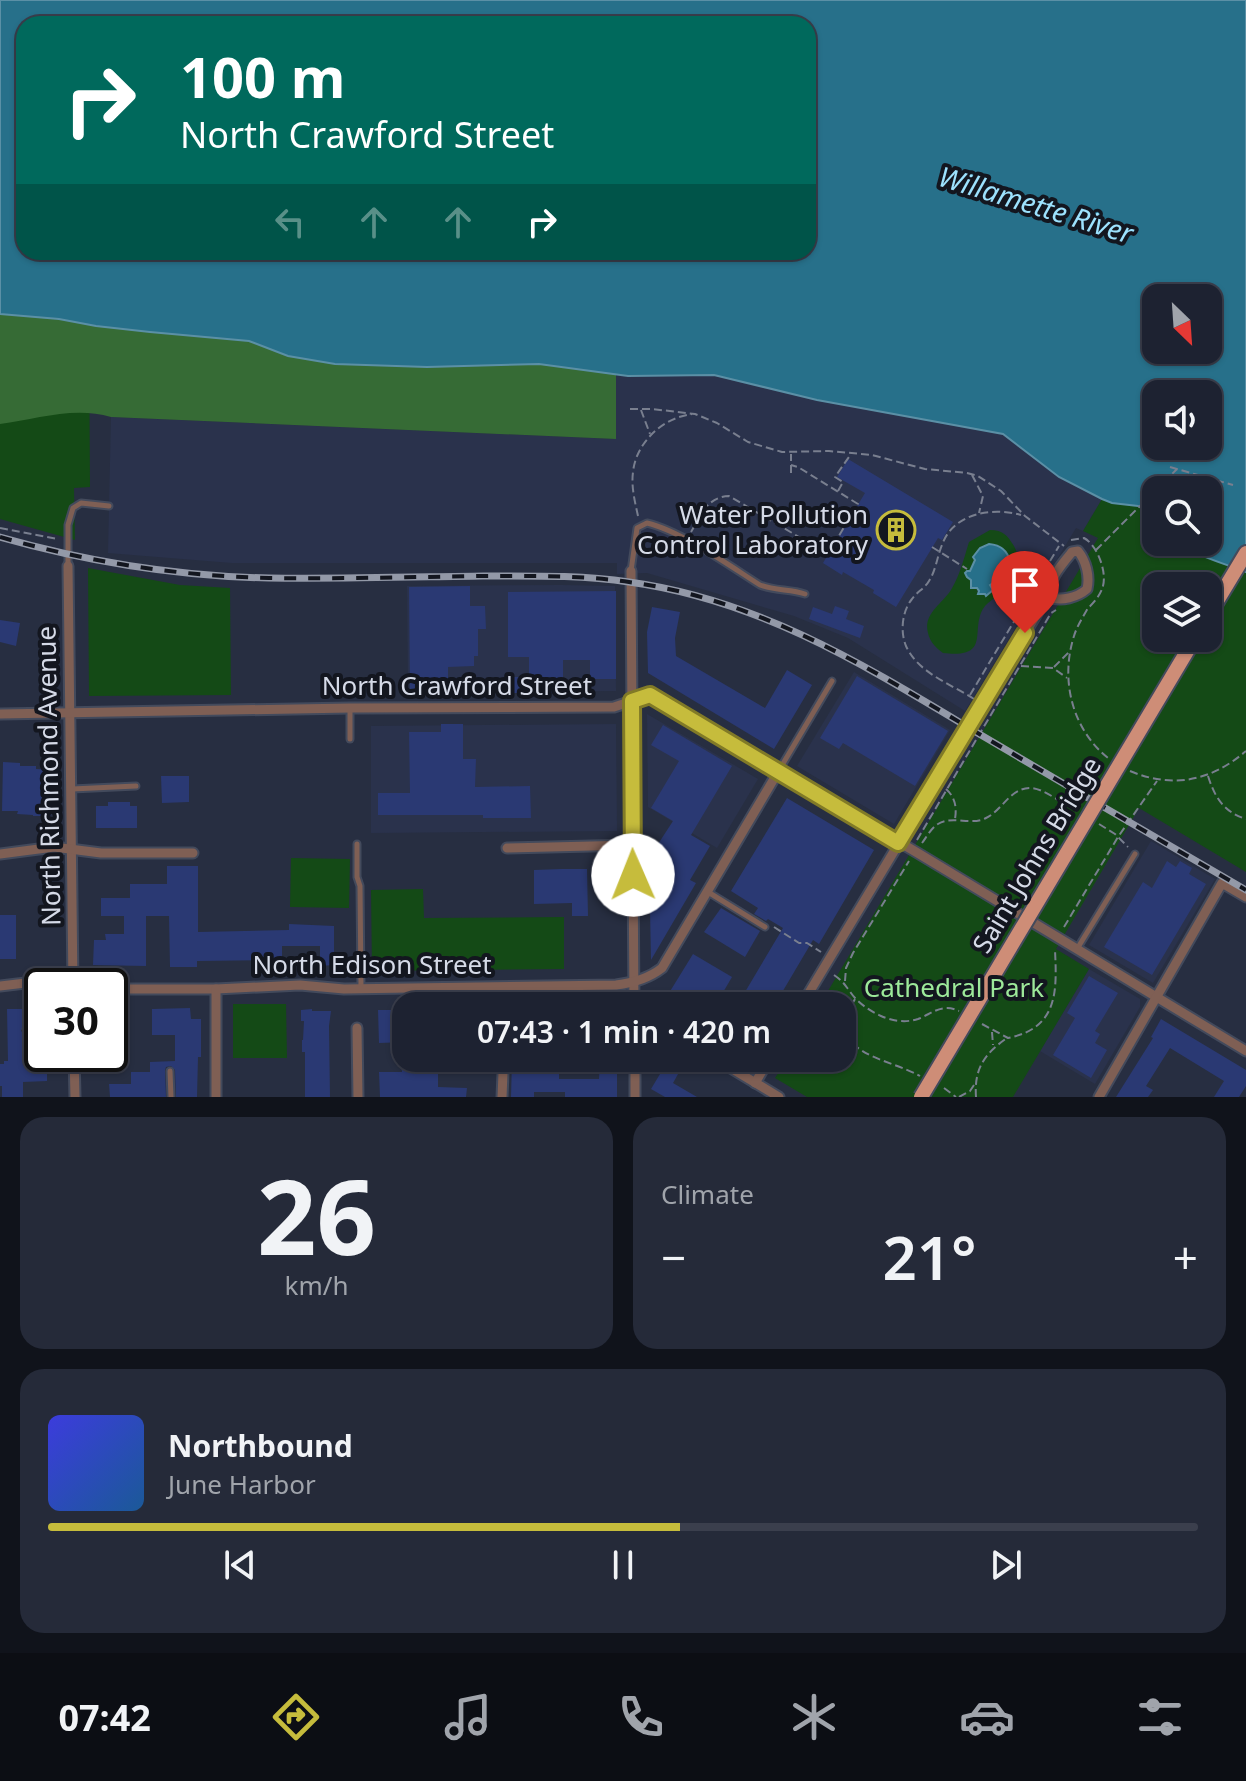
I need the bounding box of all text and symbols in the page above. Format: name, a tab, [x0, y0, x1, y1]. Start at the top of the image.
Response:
text: 100 m	[180, 38, 345, 114]
icon: right	[48, 48, 152, 152]
text: North Crawford Street	[180, 110, 554, 159]
water label: Willamette River	[934, 156, 1140, 252]
icon: left	[268, 200, 312, 244]
icon: ahead	[352, 200, 396, 244]
icon: ahead	[436, 200, 480, 244]
icon: right	[520, 200, 564, 244]
north arrow	[1142, 284, 1222, 364]
map controls	[1142, 284, 1222, 652]
button: sound	[1142, 380, 1222, 460]
button: search	[1142, 476, 1222, 556]
place label: Water Pollution Control Laboratory	[637, 496, 869, 562]
building icon: Water Pollution Control Laboratory	[875, 509, 917, 551]
pin	[991, 551, 1059, 633]
icon: arrive	[1003, 563, 1047, 607]
button: layers	[1142, 572, 1222, 652]
street label: North Richmond Avenue	[27, 626, 69, 926]
street label: North Crawford Street	[322, 667, 592, 703]
street label: Saint Johns Bridge	[963, 750, 1109, 959]
position arrow	[591, 833, 675, 917]
street label: North Edison Street	[252, 946, 492, 982]
speed limit sign: 30	[24, 968, 128, 1072]
park label: Cathedral Park	[864, 969, 1044, 1005]
text: 07:43 · 1 min · 420 m	[477, 1011, 771, 1052]
text: 26	[257, 1144, 376, 1285]
text: Climate	[661, 1176, 754, 1212]
text: 21°	[882, 1216, 977, 1298]
text: −	[661, 1227, 686, 1287]
text: +	[1173, 1227, 1198, 1287]
text: km/h	[285, 1267, 348, 1303]
text: Northbound	[168, 1425, 353, 1466]
text: June Harbor	[168, 1466, 316, 1502]
icon: previous	[218, 1543, 262, 1587]
icon: pause	[601, 1543, 645, 1587]
icon: next	[984, 1543, 1028, 1587]
icon: directions	[268, 1689, 324, 1745]
icon: music	[440, 1689, 496, 1745]
icon: phone	[613, 1689, 669, 1745]
icon: climate	[786, 1689, 842, 1745]
icon: car	[959, 1689, 1015, 1745]
icon: filters	[1132, 1689, 1188, 1745]
text: 07:42	[58, 1693, 151, 1742]

